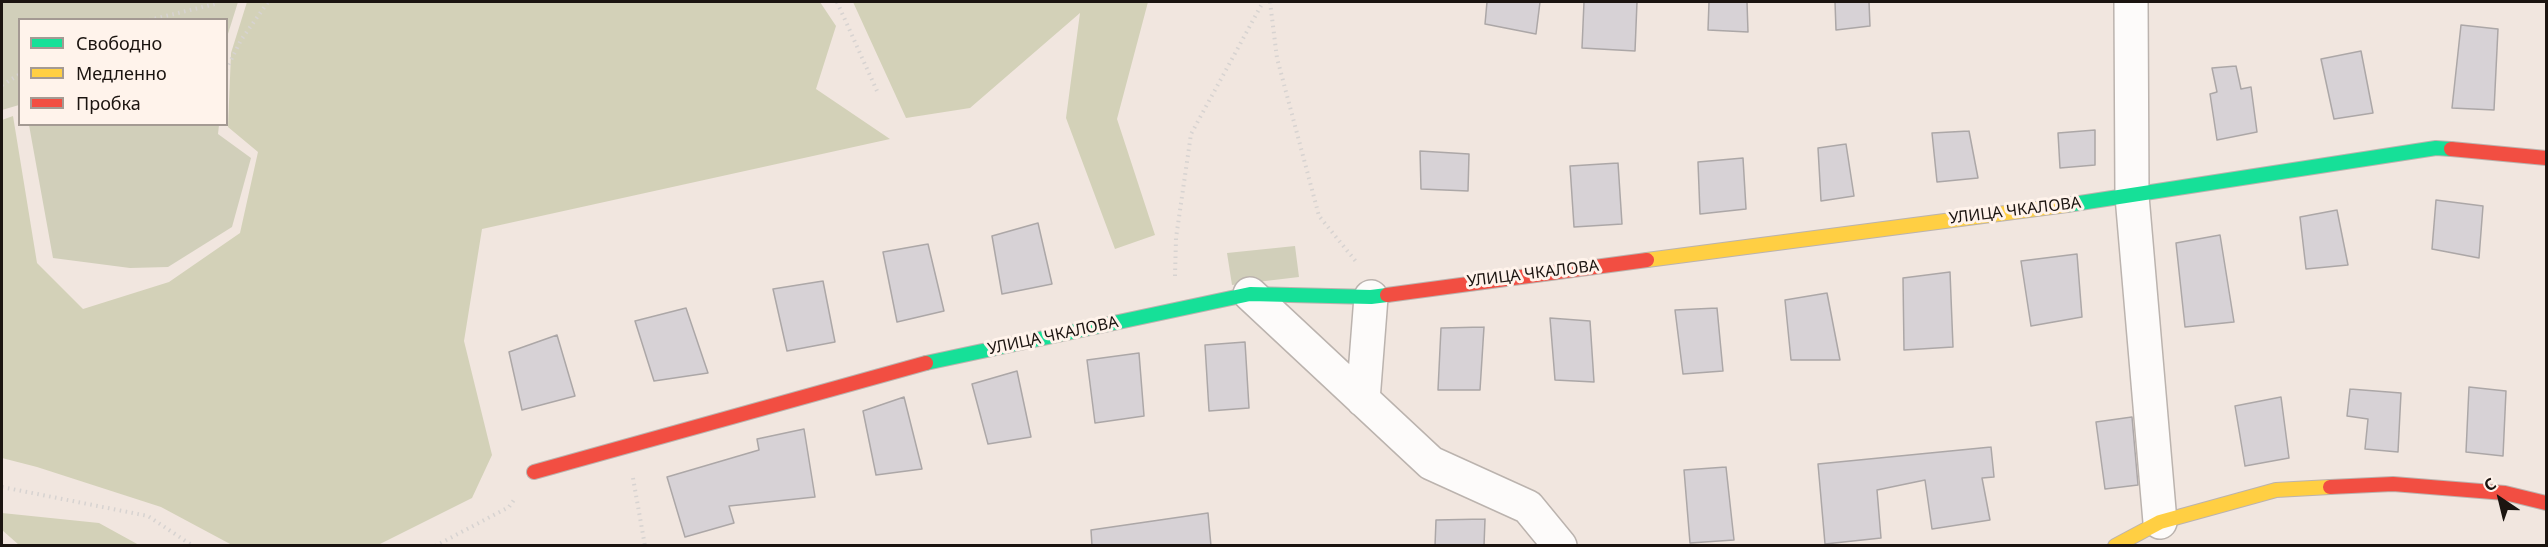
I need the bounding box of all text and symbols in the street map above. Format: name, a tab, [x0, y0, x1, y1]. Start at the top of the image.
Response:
legend	[18, 18, 228, 126]
text: Свободно	[76, 31, 162, 55]
text: Медленно	[76, 61, 167, 85]
text: Пробка	[76, 91, 141, 115]
street label: УЛИЦА ЧКАЛОВА	[1948, 193, 2082, 229]
street label: УЛИЦА ЧКАЛОВА	[1466, 256, 1600, 292]
street label: УЛИЦА ЧКАЛОВА	[986, 313, 1120, 359]
north arrow	[2470, 469, 2530, 529]
text: С	[2479, 472, 2500, 496]

